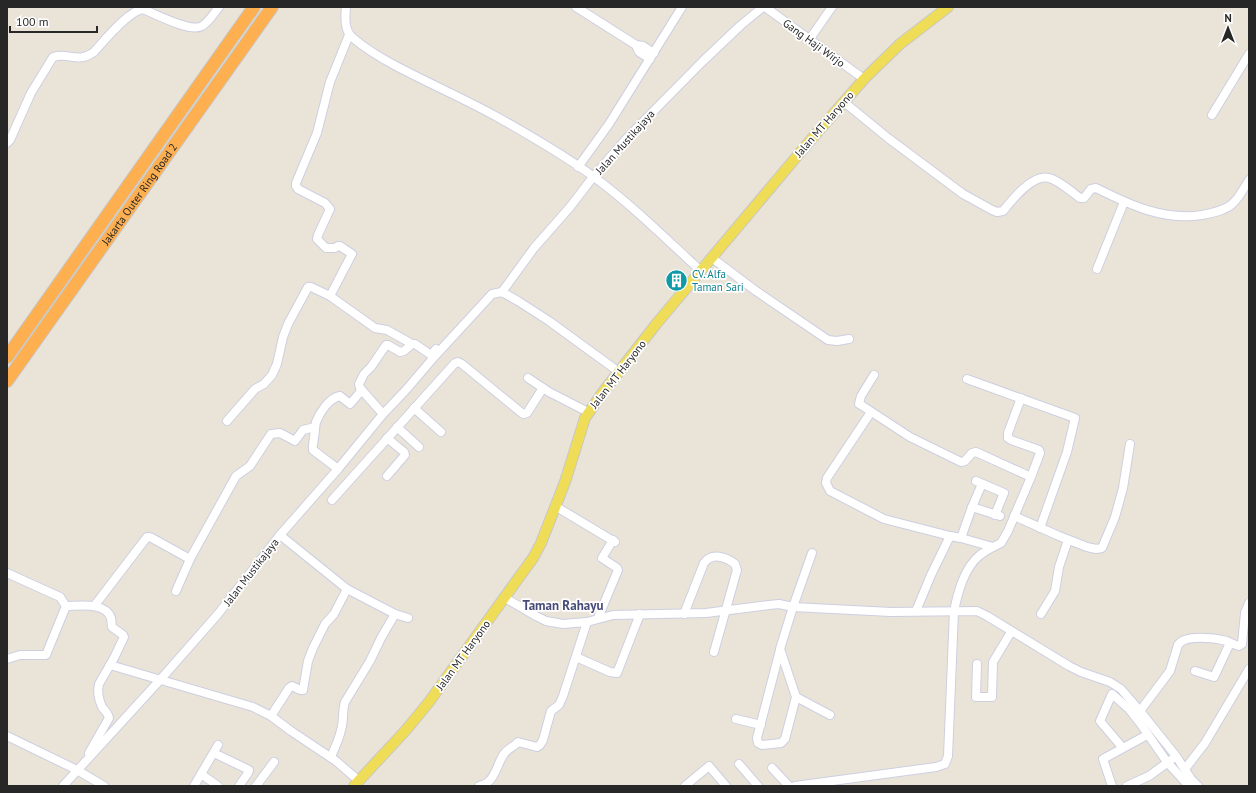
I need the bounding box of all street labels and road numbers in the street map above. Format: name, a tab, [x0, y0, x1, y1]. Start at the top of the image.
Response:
street label: Gang Haji Wirjo	[780, 16, 848, 70]
street label: Jalan MT Haryono	[791, 88, 857, 161]
street label: Jalan Mustikajaya	[592, 107, 658, 178]
street label: Jakarta Outer Ring Road 2	[98, 140, 180, 249]
street label: Jalan MT Haryono	[586, 337, 649, 412]
street label: Jalan Mustikajaya	[220, 535, 282, 609]
street label: Jalan MT Haryono	[432, 617, 493, 693]

